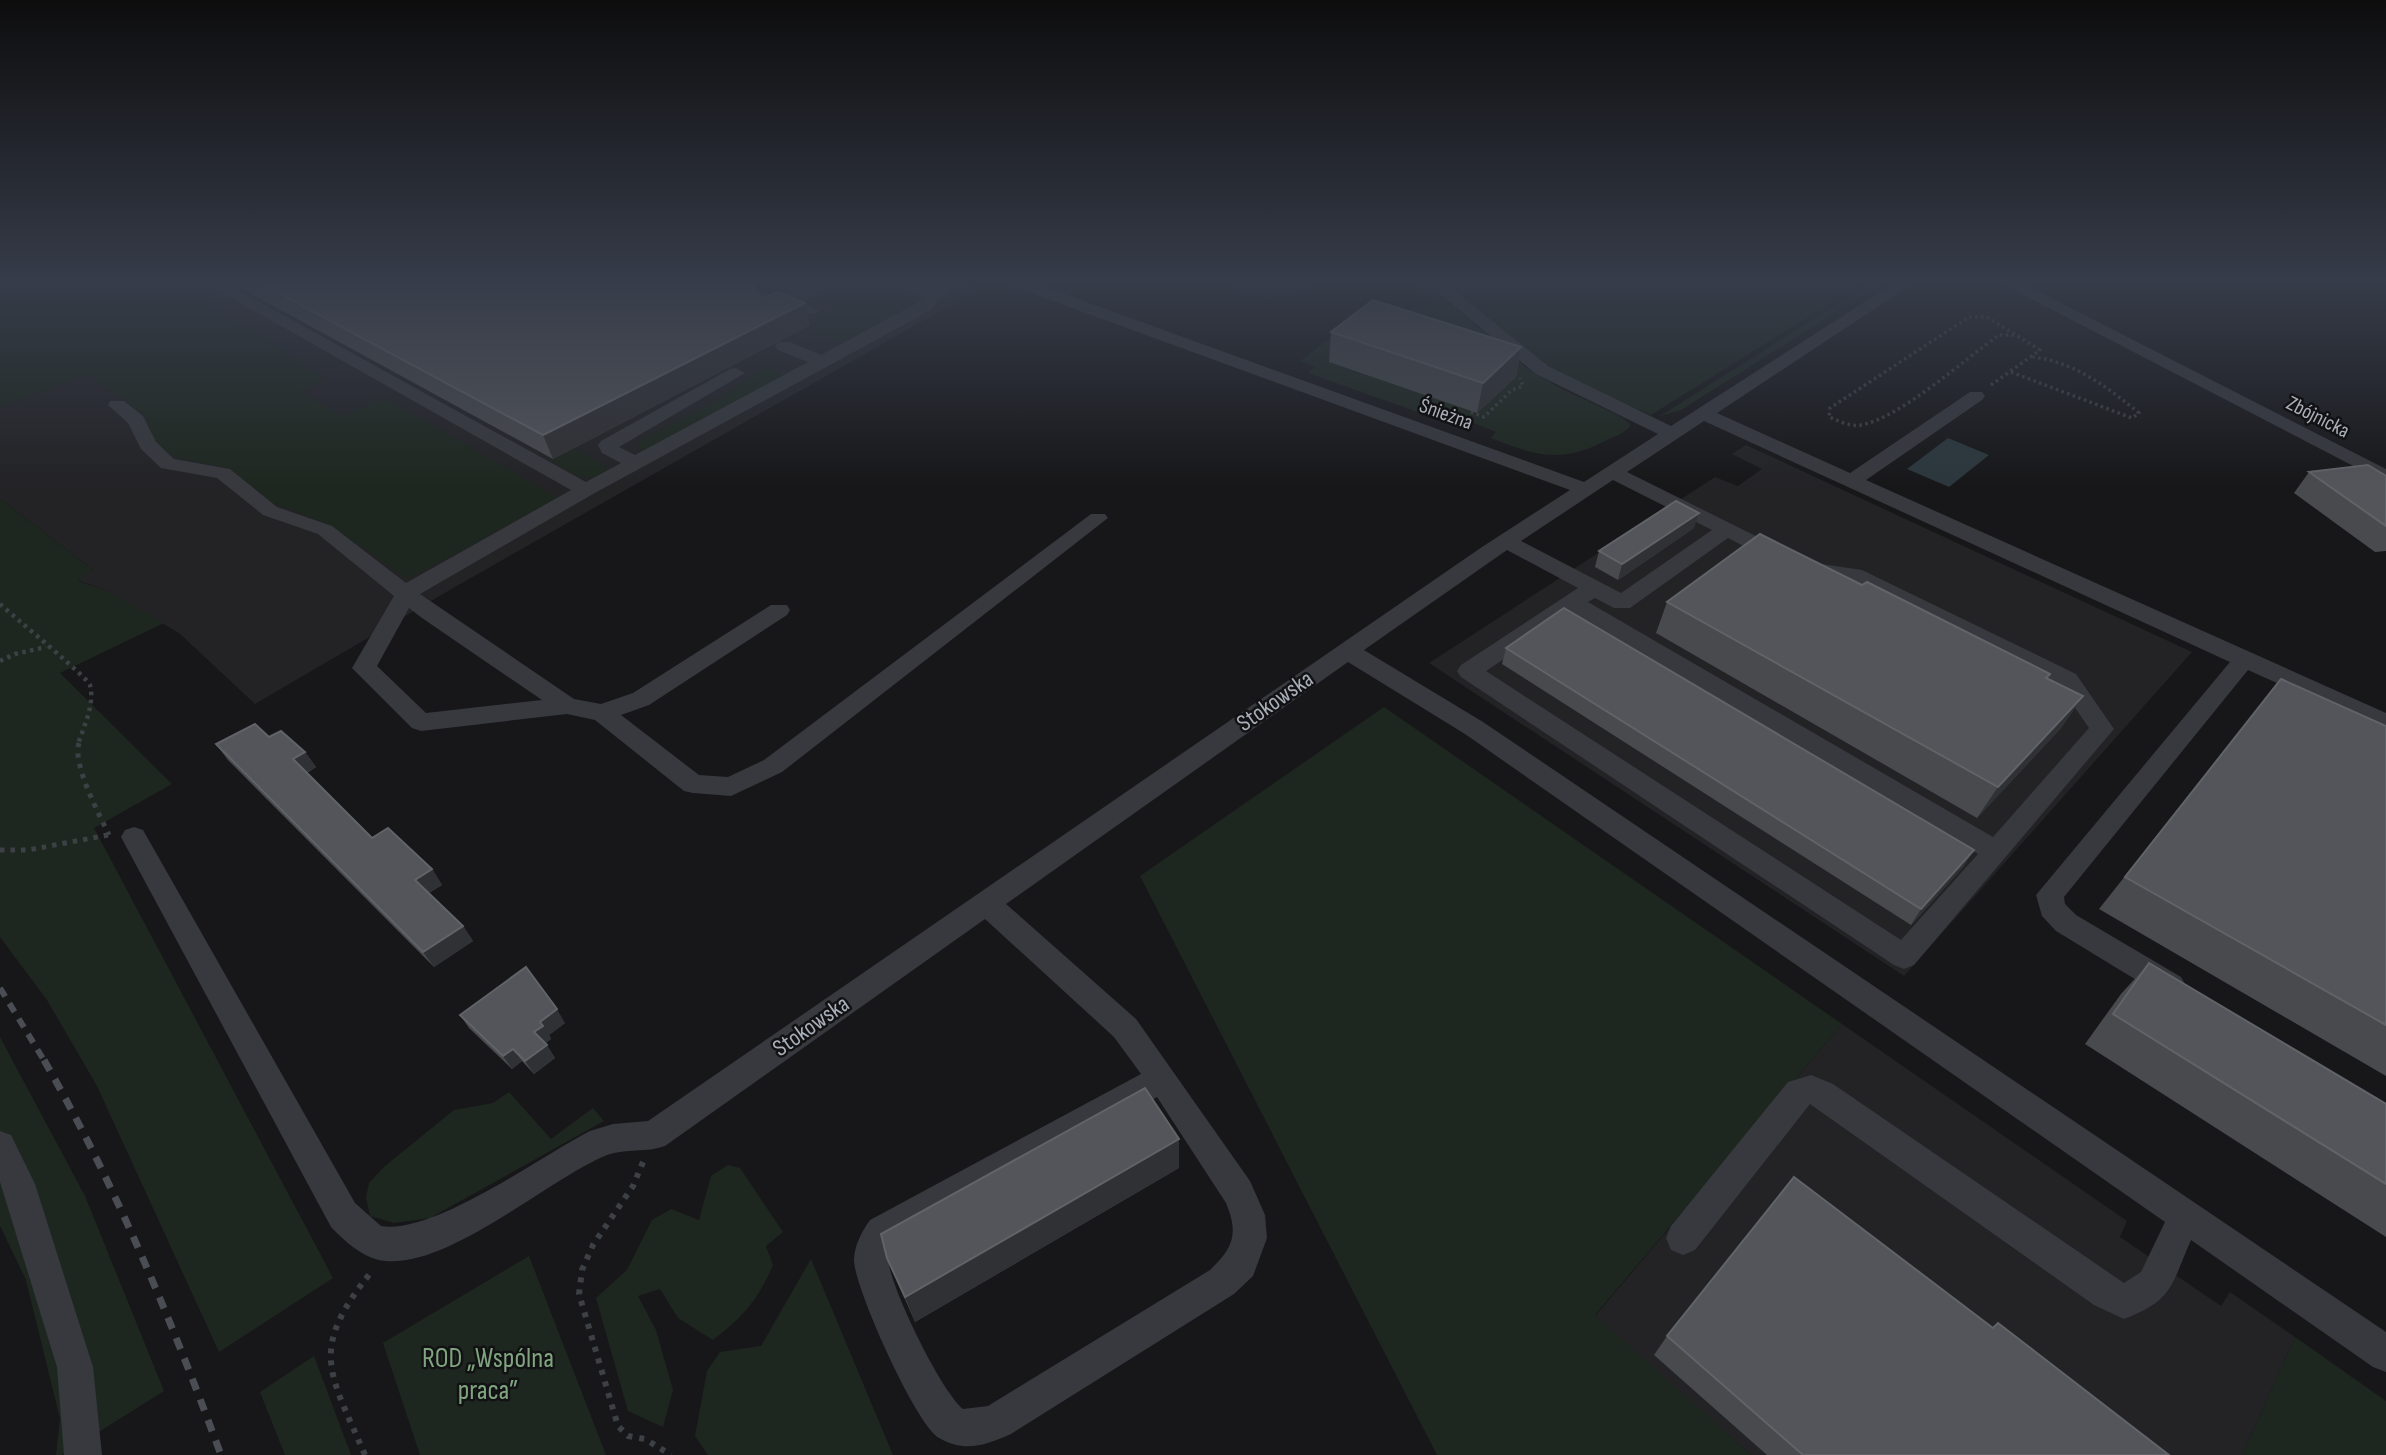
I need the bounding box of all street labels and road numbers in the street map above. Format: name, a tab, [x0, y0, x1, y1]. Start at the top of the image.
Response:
street label: Zbójnicka	[2282, 391, 2354, 443]
street label: Śnieżna	[1416, 393, 1476, 435]
street label: Stokowska	[1231, 664, 1319, 738]
street label: Stokowska	[767, 989, 855, 1063]

